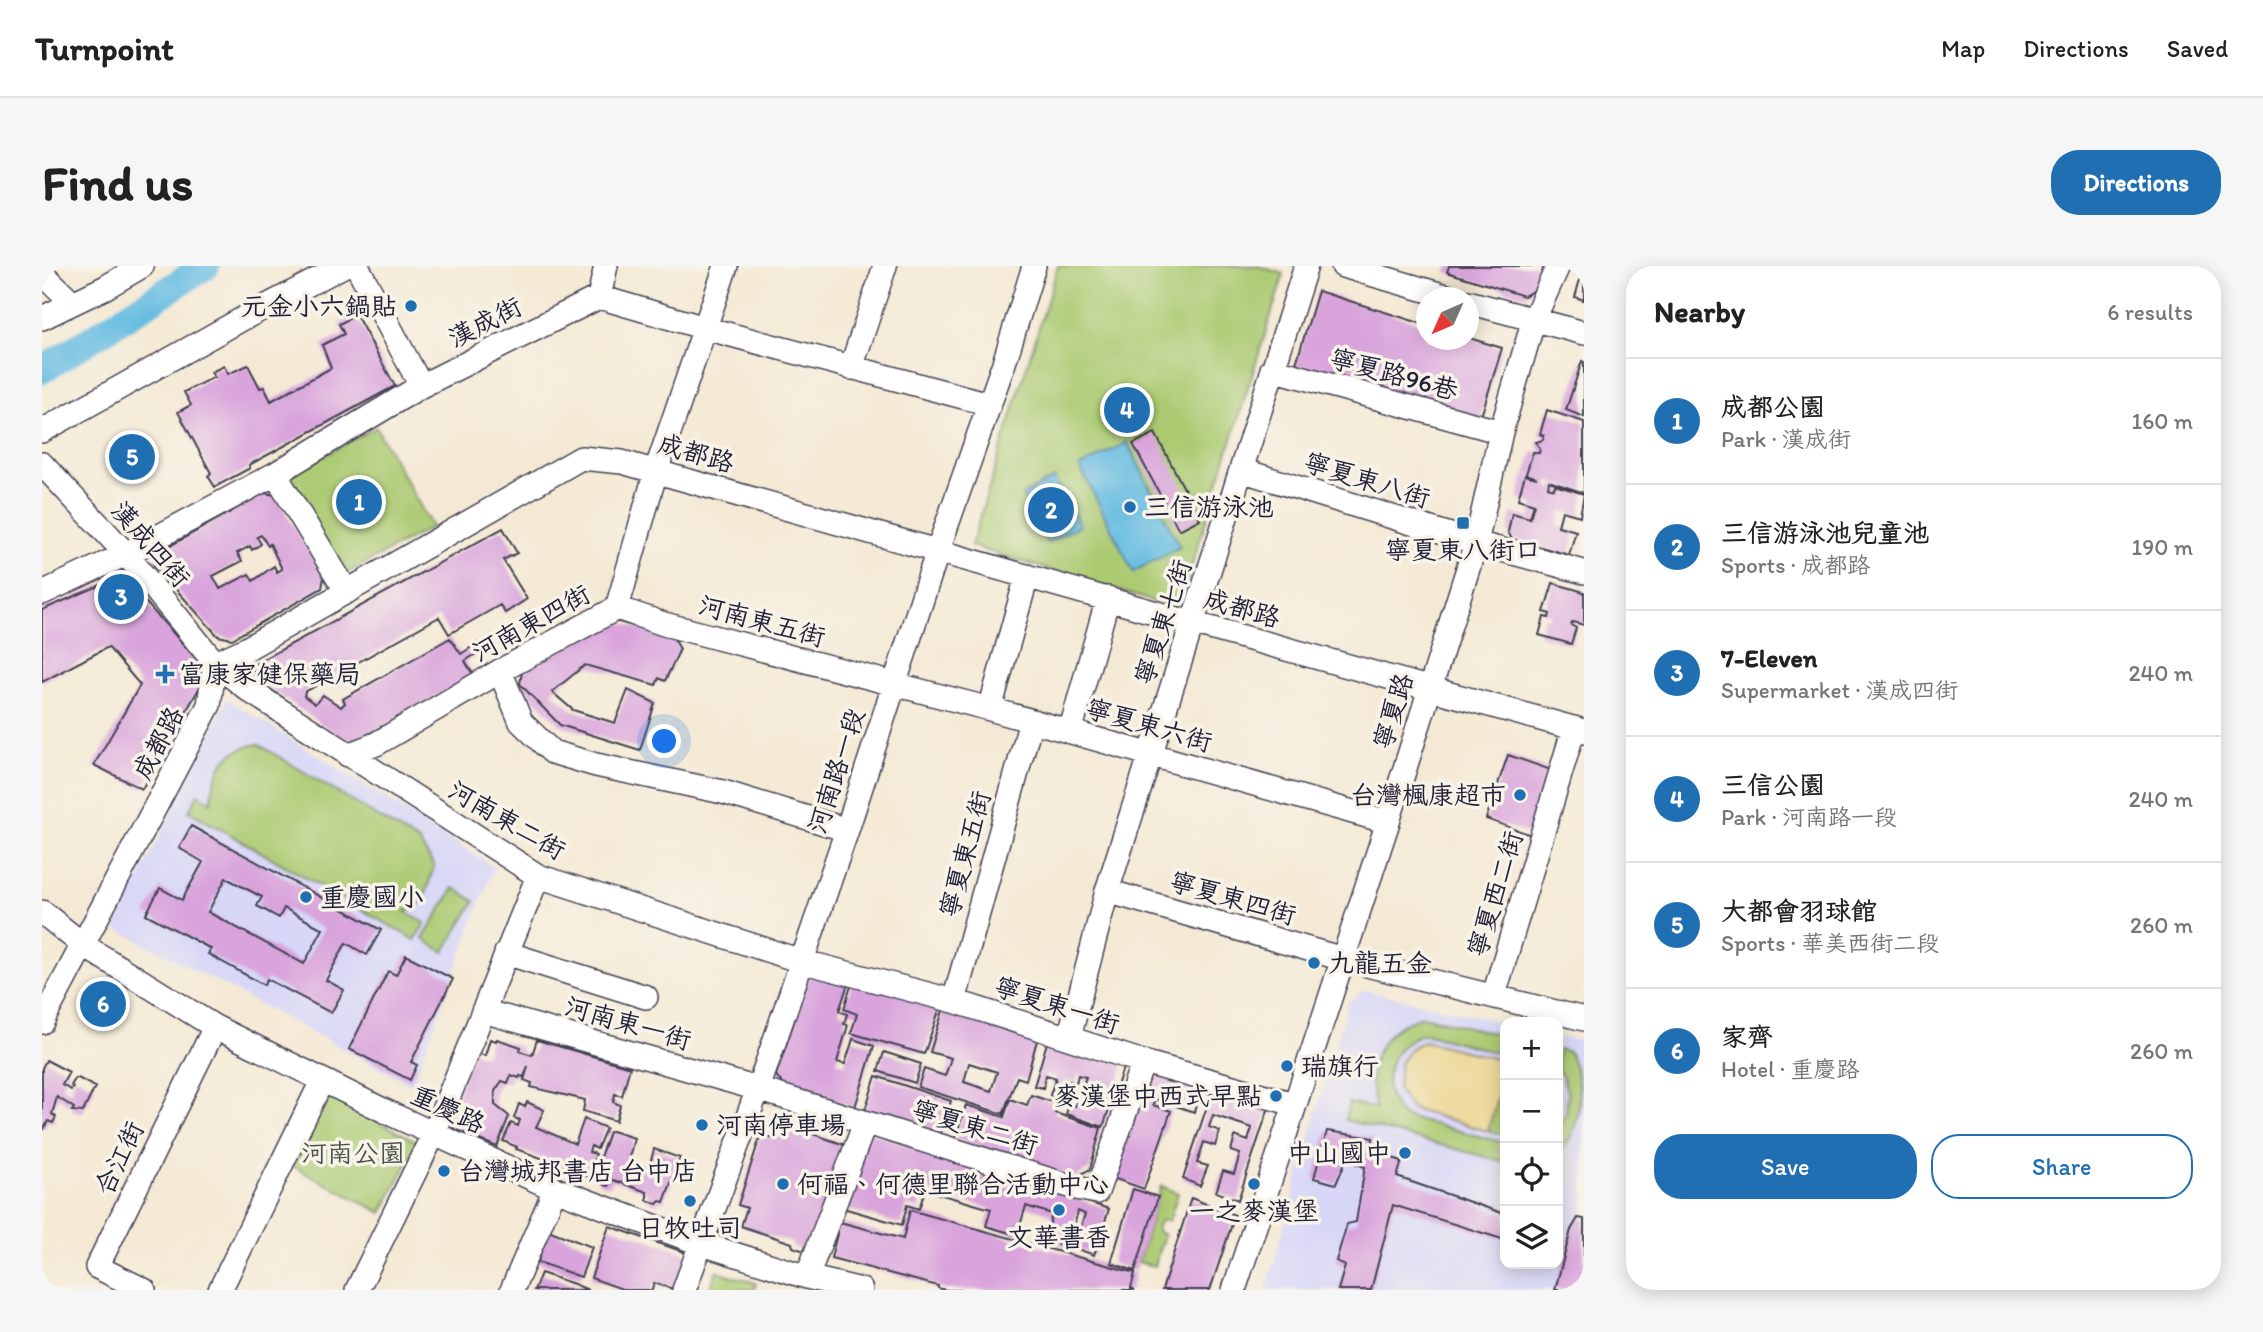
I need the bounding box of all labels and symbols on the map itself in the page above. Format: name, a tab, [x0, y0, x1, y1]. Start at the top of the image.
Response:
north arrow	[1416, 287, 1479, 350]
place label: 元金小六鍋貼	[241, 290, 397, 322]
street label: 漢成街	[443, 290, 527, 354]
marker: 元金小六鍋貼	[403, 298, 419, 314]
street label: 寧夏路96巷	[1326, 342, 1462, 406]
pin: 4	[1104, 384, 1150, 436]
street label: 成都路	[654, 427, 738, 479]
pin: 5	[109, 431, 155, 483]
street label: 寧夏東八街	[1300, 446, 1434, 514]
pin: 1	[336, 476, 382, 528]
pin: 2	[1028, 484, 1074, 536]
place label: 三信游泳池	[1144, 491, 1274, 523]
street label: 漢成四街	[105, 494, 197, 594]
marker: 三信游泳池	[1122, 499, 1138, 515]
marker: 寧夏東八街口	[1455, 515, 1471, 531]
place label: 寧夏東八街口	[1385, 534, 1541, 566]
street label: 寧夏東七街	[1128, 555, 1198, 689]
pin: 3	[98, 571, 144, 623]
street label: 河南東四街	[466, 577, 596, 669]
street label: 成都路	[1200, 582, 1284, 634]
street label: 河南東五街	[695, 589, 829, 653]
place label: 富康家健保藥局	[179, 658, 361, 690]
marker: 富康家健保藥局	[157, 666, 173, 682]
street label: 寧夏路	[1366, 669, 1420, 753]
street label: 寧夏東六街	[1082, 692, 1216, 758]
street label: 成都路	[126, 701, 190, 785]
street label: 河南路一段	[801, 704, 871, 838]
your location	[647, 724, 681, 758]
street label: 河南東二街	[443, 774, 571, 866]
place label: 台灣楓康超市	[1350, 779, 1506, 811]
street label: 寧夏東五街	[933, 787, 997, 921]
marker: 台灣楓康超市	[1512, 787, 1528, 803]
street label: 寧夏西二街	[1461, 827, 1529, 961]
street label: 寧夏東四街	[1166, 865, 1300, 931]
place label: 重慶國小	[320, 881, 424, 913]
marker: 重慶國小	[298, 889, 314, 905]
place label: 九龍五金	[1328, 947, 1432, 979]
marker: 九龍五金	[1306, 955, 1322, 971]
street label: 寧夏東一街	[990, 970, 1124, 1040]
pin: 6	[80, 978, 126, 1030]
street label: 河南東一街	[561, 990, 695, 1056]
place label: 瑞旗行	[1301, 1050, 1379, 1082]
marker: 瑞旗行	[1279, 1058, 1295, 1074]
street label: 重慶路	[406, 1078, 490, 1140]
place label: 麥漢堡中西式早點	[1054, 1080, 1262, 1112]
marker: 麥漢堡中西式早點	[1268, 1088, 1284, 1104]
street label: 寧夏東二街	[908, 1093, 1042, 1161]
place label: 河南停車場	[716, 1109, 846, 1141]
street label: 合江街	[88, 1116, 150, 1200]
marker: 河南停車場	[694, 1117, 710, 1133]
park label: 河南公園	[301, 1137, 405, 1169]
place label: 中山國中	[1287, 1137, 1391, 1169]
marker: 中山國中	[1397, 1145, 1413, 1161]
place label: 台灣城邦書店 台中店	[458, 1155, 698, 1187]
marker: 台灣城邦書店 台中店	[436, 1163, 452, 1179]
place label: 何福、何德里聯合活動中心	[797, 1168, 1109, 1200]
marker: 何福、何德里聯合活動中心	[775, 1176, 791, 1192]
marker: 一之麥漢堡	[1246, 1176, 1262, 1192]
marker: 日牧吐司	[682, 1193, 698, 1209]
place label: 一之麥漢堡	[1189, 1195, 1319, 1227]
marker: 文華書香	[1051, 1202, 1067, 1218]
place label: 日牧吐司	[638, 1212, 742, 1244]
place label: 文華書香	[1007, 1221, 1111, 1253]

